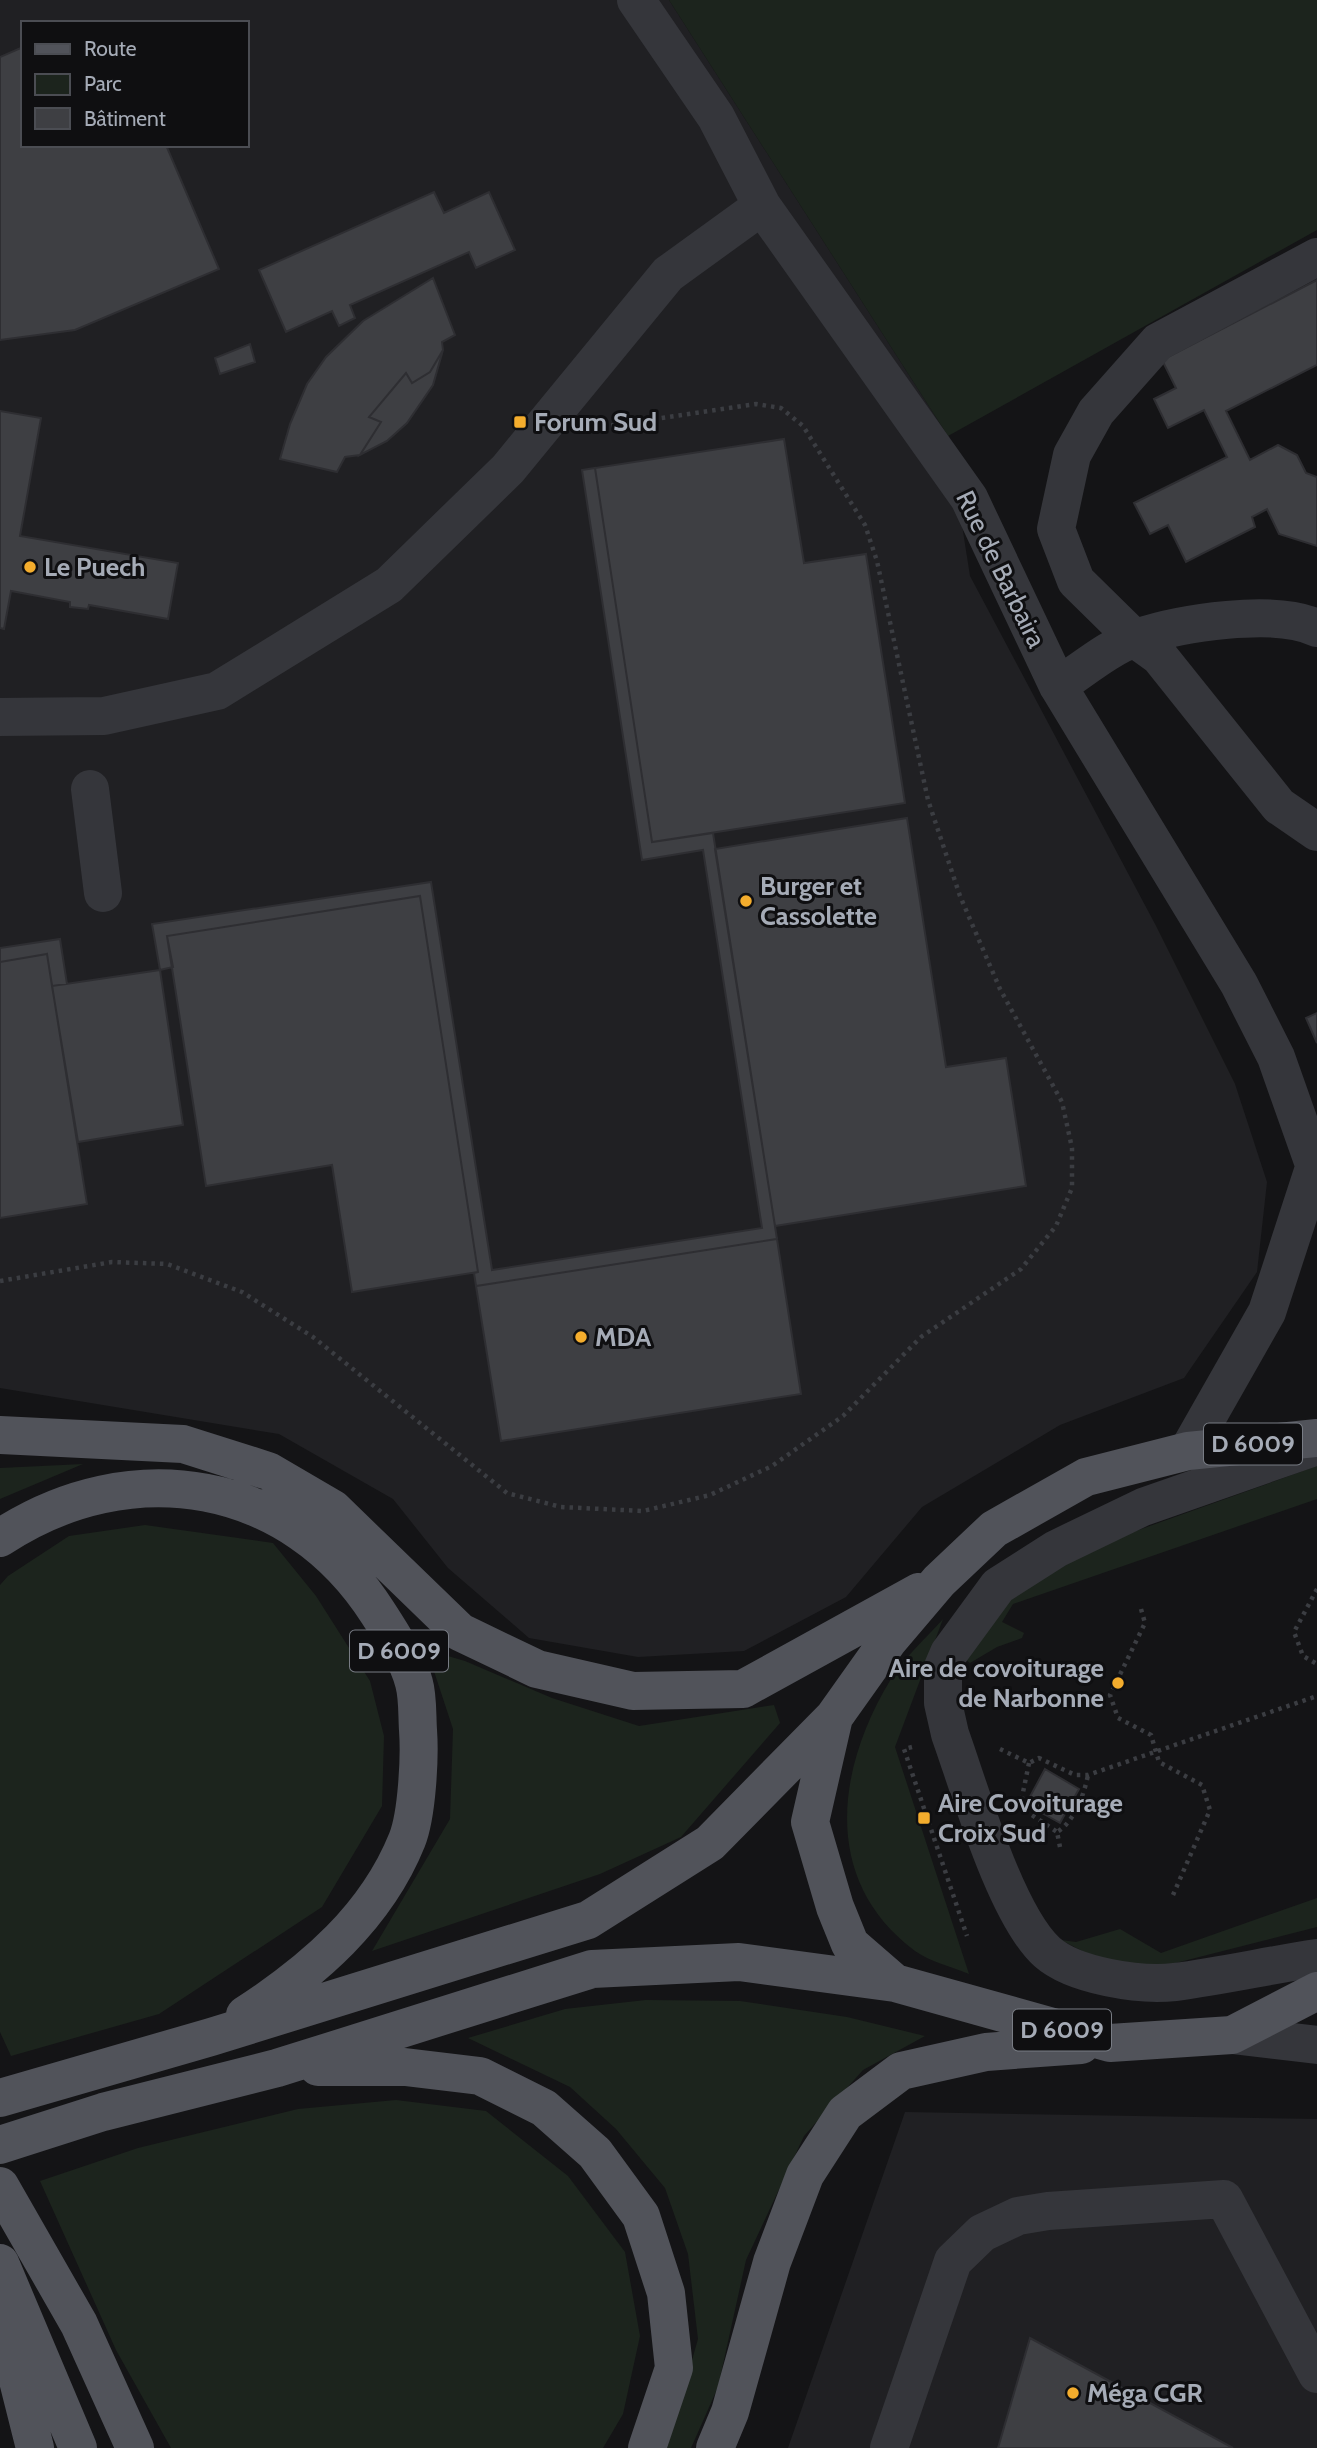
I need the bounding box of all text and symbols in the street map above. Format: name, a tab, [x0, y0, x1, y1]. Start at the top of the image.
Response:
legend	[21, 21, 248, 147]
text: Route	[84, 36, 137, 61]
text: Parc	[84, 71, 122, 96]
text: Bâtiment	[84, 106, 166, 131]
place label: Forum Sud	[534, 406, 657, 438]
marker: Forum Sud	[512, 414, 528, 430]
street label: Rue de Barbaira	[949, 485, 1053, 653]
place label: Le Puech	[44, 551, 145, 583]
marker: Le Puech	[22, 559, 38, 575]
place label: Burger et Cassolette	[760, 870, 877, 932]
marker: Burger et Cassolette	[738, 893, 754, 909]
place label: MDA	[595, 1321, 652, 1353]
marker: MDA	[573, 1329, 589, 1345]
road number: D 6009	[1204, 1424, 1302, 1464]
road number: D 6009	[350, 1630, 448, 1672]
place label: Aire de covoiturage de Narbonne	[889, 1652, 1104, 1714]
marker: Aire de covoiturage de Narbonne	[1110, 1675, 1126, 1691]
place label: Aire Covoiturage Croix Sud	[938, 1787, 1123, 1849]
marker: Aire Covoiturage Croix Sud	[916, 1810, 932, 1826]
road number: D 6009	[1013, 2010, 1111, 2050]
place label: Méga CGR	[1087, 2377, 1203, 2409]
marker: Méga CGR	[1065, 2385, 1081, 2401]

